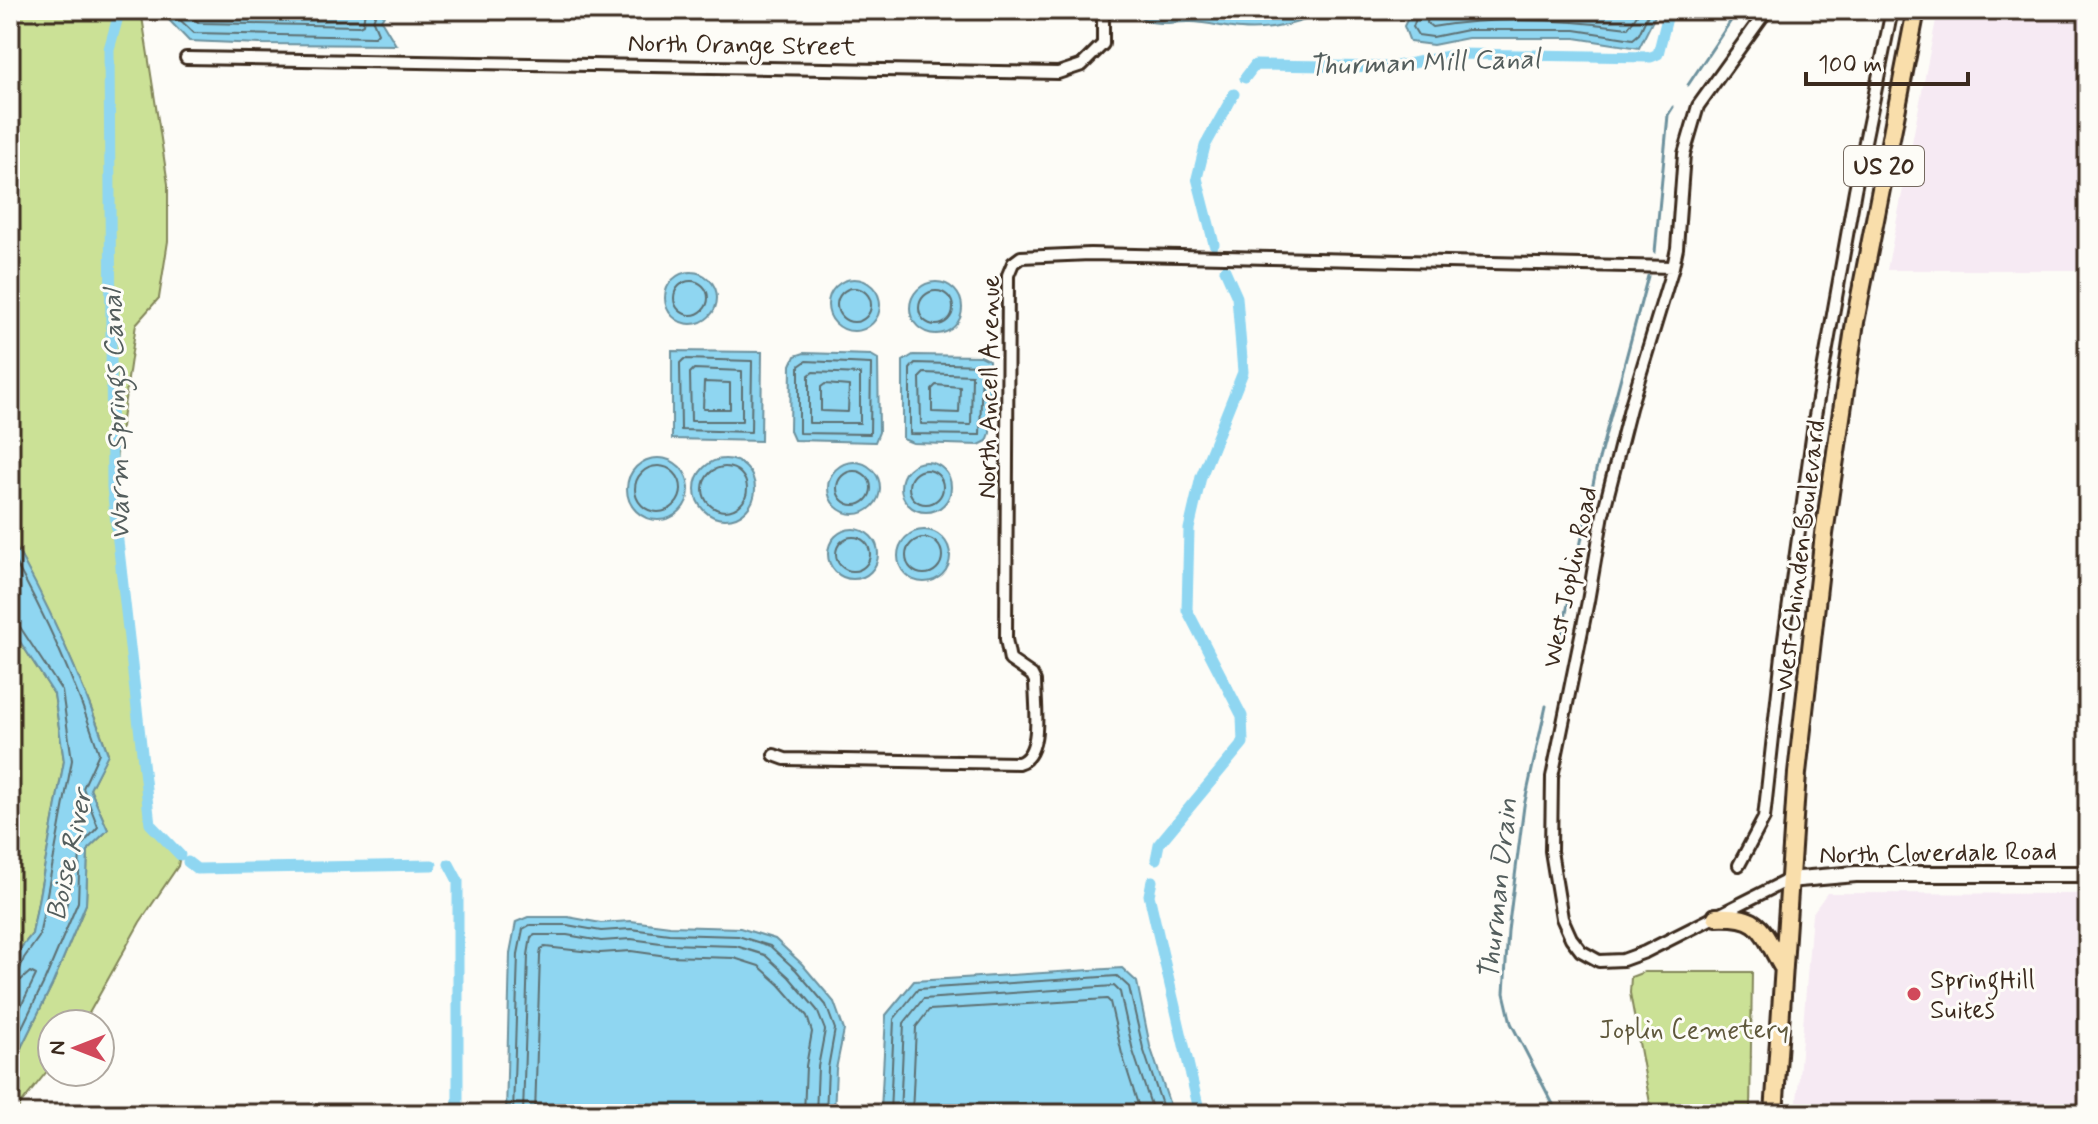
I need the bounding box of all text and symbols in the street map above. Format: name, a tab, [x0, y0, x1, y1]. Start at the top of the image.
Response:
street label: North Orange Street	[627, 27, 857, 67]
scale bar	[1806, 36, 1968, 86]
water label: Thurman Mill Canal	[1308, 41, 1543, 86]
text: 100 m	[1818, 50, 1882, 81]
road number: US 20	[1844, 146, 1924, 186]
street label: North Ancell Avenue	[971, 275, 1009, 499]
water label: Warm Springs Canal	[95, 285, 143, 541]
street label: West Chinden Boulevard	[1767, 418, 1835, 694]
street label: West Joplin Road	[1535, 484, 1607, 671]
water label: Boise River	[39, 784, 103, 924]
water label: Thurman Drain	[1472, 796, 1527, 982]
street label: North Cloverdale Road	[1819, 835, 2057, 873]
place label: SpringHill Suites	[1930, 964, 2035, 1028]
marker: SpringHill Suites	[1905, 985, 1923, 1003]
north arrow	[36, 1008, 116, 1088]
park label: Joplin Cemetery	[1599, 1014, 1789, 1048]
text: N	[44, 1041, 72, 1055]

